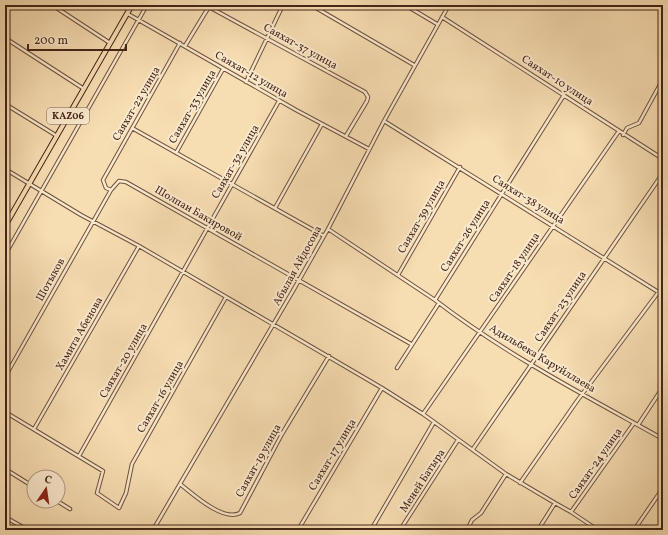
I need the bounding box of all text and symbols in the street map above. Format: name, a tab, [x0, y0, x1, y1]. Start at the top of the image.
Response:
street label: Саяхат-37 улица	[260, 20, 340, 74]
scale bar	[28, 26, 126, 52]
text: 200 m	[34, 33, 68, 49]
street label: Саяхат-12 улица	[212, 48, 291, 102]
street label: Саяхат-10 улица	[518, 52, 596, 110]
street label: Саяхат-22 улица	[110, 64, 165, 144]
street label: Саяхат-33 улица	[166, 67, 220, 147]
road number: KAZ06	[47, 108, 89, 124]
street label: Саяхат-32 улица	[209, 122, 264, 202]
street label: Саяхат-38 улица	[489, 172, 568, 229]
street label: Саяхат-39 улица	[395, 177, 449, 257]
street label: Шолпан Бакировой	[151, 183, 245, 245]
street label: Саяхат-26 улица	[438, 196, 495, 275]
street label: Абылая Айдосова	[270, 223, 326, 309]
street label: Саяхат-18 улица	[486, 230, 544, 306]
street label: Шотыков	[33, 255, 69, 304]
street label: Саяхат-23 улица	[532, 268, 591, 346]
street label: Хамита Абенова	[53, 294, 107, 374]
street label: Саяхат-20 улица	[96, 320, 152, 401]
street label: Адильбека Каруйллаева	[486, 321, 599, 397]
street label: Саяхат-16 улица	[134, 357, 188, 436]
street label: Саяхат-17 улица	[306, 416, 361, 494]
street label: Саяхат-19 улица	[233, 421, 286, 500]
street label: Саяхат-24 улица	[566, 425, 626, 503]
street label: Меней Батыра	[397, 446, 449, 516]
north arrow	[26, 469, 66, 509]
text: С	[43, 473, 53, 489]

